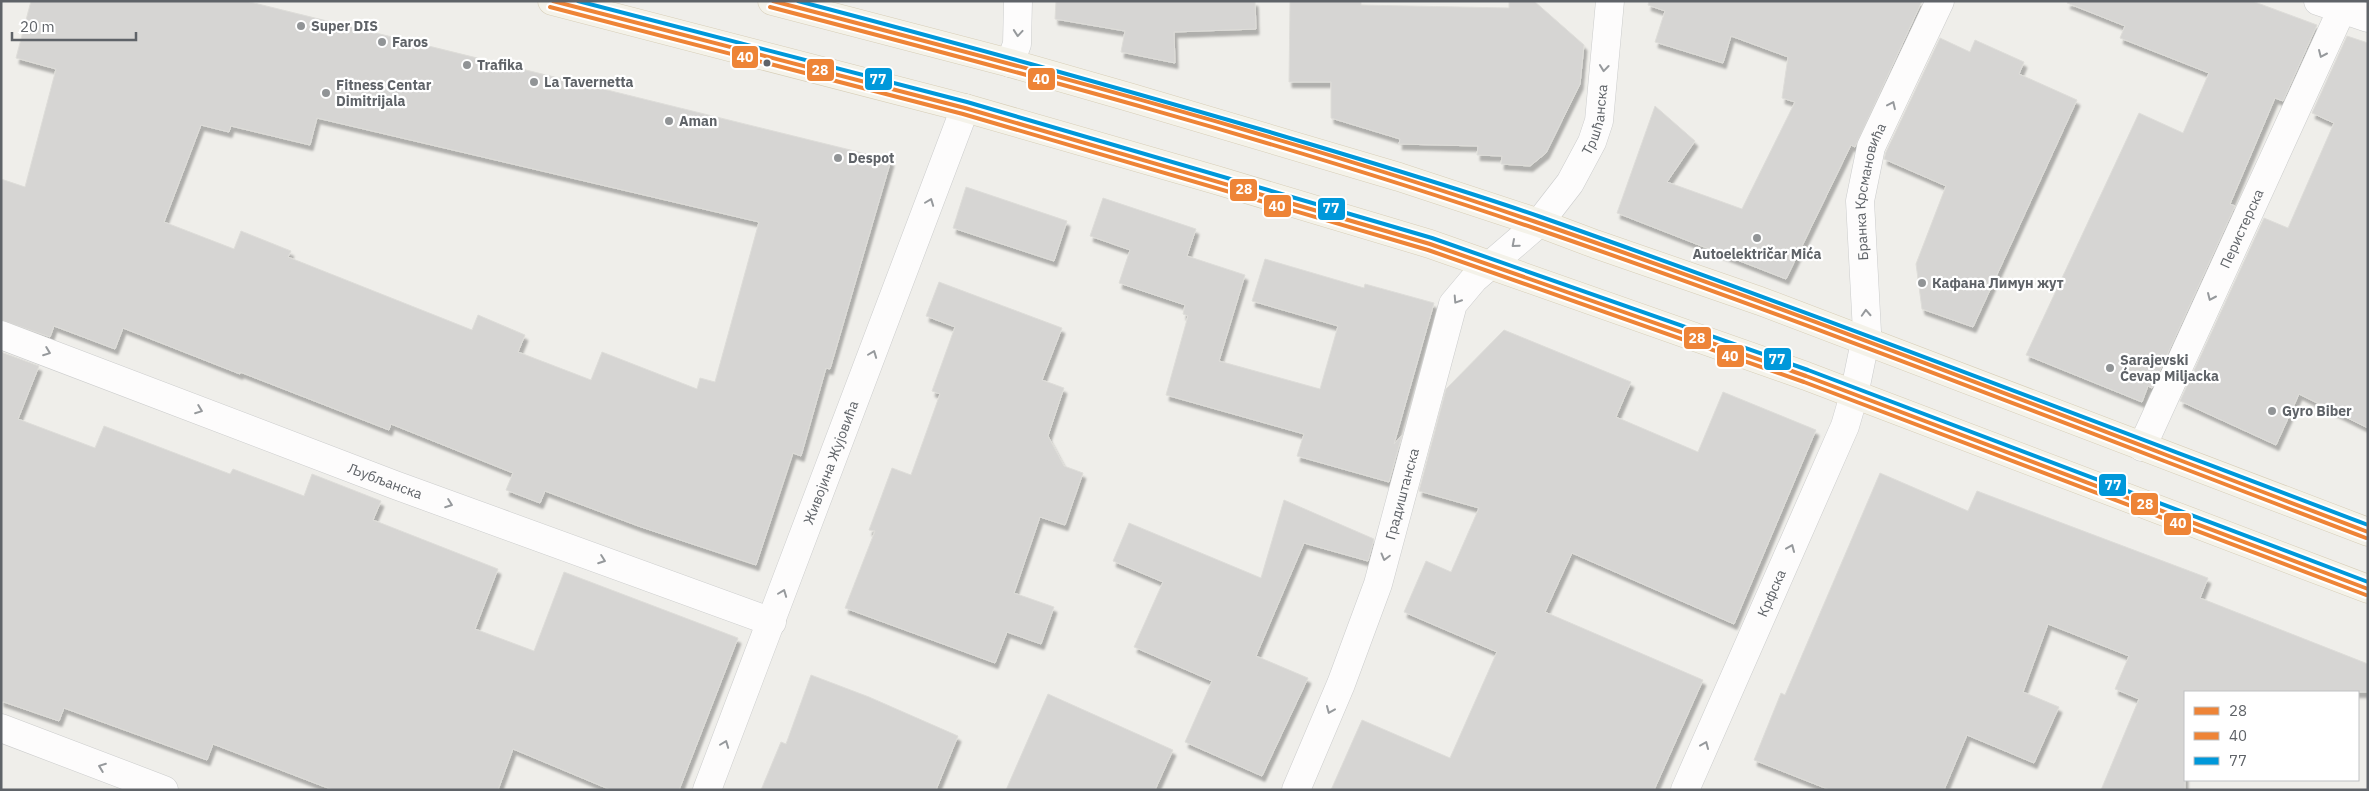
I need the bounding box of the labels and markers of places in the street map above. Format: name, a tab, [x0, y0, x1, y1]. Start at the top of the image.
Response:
place label: Super DIS	[311, 17, 378, 35]
marker: Super DIS	[295, 20, 307, 32]
place label: Faros	[392, 33, 428, 51]
marker: Faros	[376, 36, 388, 48]
place label: Trafika	[477, 56, 523, 74]
unlabelled marker	[762, 58, 772, 68]
marker: Trafika	[461, 59, 473, 71]
place label: La Tavernetta	[544, 73, 634, 91]
place label: Fitness Centar Dimitrijala	[336, 76, 432, 110]
marker: La Tavernetta	[528, 76, 540, 88]
marker: Fitness Centar Dimitrijala	[320, 87, 332, 99]
place label: Aman	[679, 112, 717, 130]
marker: Aman	[663, 115, 675, 127]
place label: Despot	[848, 149, 894, 167]
marker: Despot	[832, 152, 844, 164]
marker: Autoelektričar Mića	[1751, 232, 1763, 244]
place label: Autoelektričar Mića	[1693, 245, 1821, 263]
place label: Кафана Лимун жут	[1932, 274, 2064, 292]
marker: Кафана Лимун жут	[1916, 277, 1928, 289]
place label: Sarajevski Ćevap Miljacka	[2120, 351, 2219, 385]
marker: Sarajevski Ćevap Miljacka	[2104, 362, 2116, 374]
place label: Gyro Biber	[2282, 402, 2352, 420]
marker: Gyro Biber	[2266, 405, 2278, 417]

